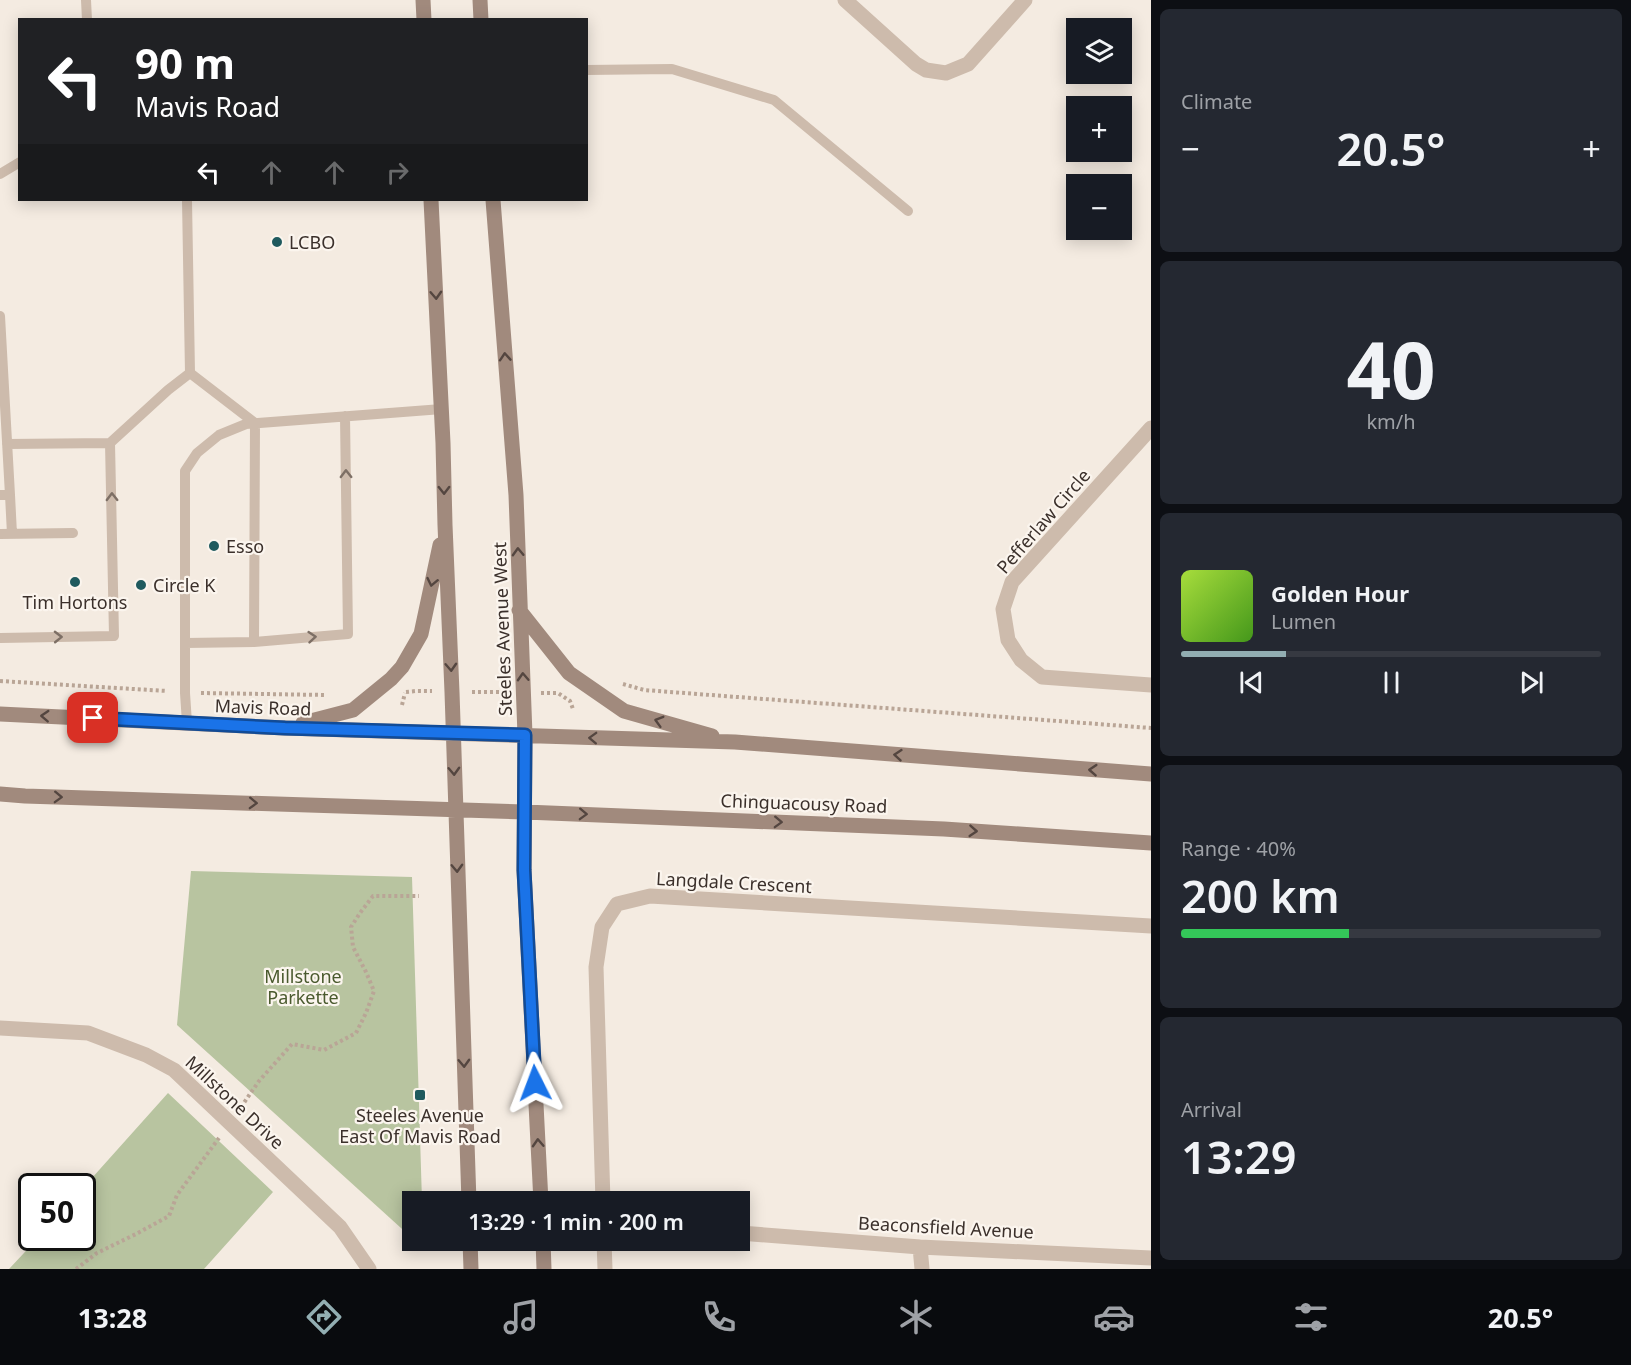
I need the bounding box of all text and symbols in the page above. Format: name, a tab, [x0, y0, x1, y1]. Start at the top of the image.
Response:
map controls	[1066, 18, 1132, 240]
button: layers	[1066, 18, 1132, 84]
text: 90 m	[135, 34, 235, 91]
icon: left	[36, 42, 114, 120]
text: Mavis Road	[135, 88, 280, 125]
text: Climate	[1181, 88, 1252, 115]
button: +	[1066, 96, 1132, 162]
text: 20.5°	[1337, 118, 1445, 179]
text: −	[1181, 126, 1200, 171]
text: +	[1582, 126, 1601, 171]
icon: left	[192, 156, 225, 189]
icon: ahead	[255, 156, 288, 189]
icon: ahead	[318, 156, 351, 189]
icon: right	[381, 156, 414, 189]
button: −	[1066, 174, 1132, 240]
place label: LCBO	[289, 230, 335, 254]
marker: LCBO	[270, 235, 284, 249]
one-way arrow	[429, 290, 442, 299]
text: 40	[1346, 316, 1436, 422]
one-way arrow	[499, 353, 512, 362]
text: km/h	[1366, 408, 1416, 435]
street label: Pefferlaw Circle	[991, 464, 1095, 578]
one-way arrow	[340, 470, 352, 479]
one-way arrow	[438, 485, 450, 494]
one-way arrow	[105, 492, 118, 501]
place label: Esso	[226, 534, 264, 558]
marker: Esso	[207, 539, 221, 553]
street label: Steeles Avenue West	[487, 541, 517, 717]
one-way arrow	[511, 547, 524, 556]
place label: Circle K	[153, 573, 216, 597]
marker: Tim Hortons	[68, 575, 82, 589]
one-way arrow	[427, 576, 440, 586]
marker: Circle K	[134, 578, 148, 592]
text: Golden Hour	[1271, 578, 1409, 608]
place label: Tim Hortons	[23, 590, 127, 614]
text: Lumen	[1271, 608, 1336, 635]
one-way arrow	[54, 631, 63, 643]
one-way arrow	[308, 631, 317, 644]
one-way arrow	[445, 662, 457, 671]
icon: previous	[1235, 666, 1268, 699]
icon: pause	[1375, 666, 1408, 699]
icon: next	[1515, 666, 1548, 699]
one-way arrow	[516, 672, 529, 681]
pin	[67, 692, 118, 743]
street label: Mavis Road	[214, 693, 312, 721]
icon: arrive	[76, 701, 109, 734]
one-way arrow	[40, 709, 49, 722]
one-way arrow	[654, 715, 664, 728]
one-way arrow	[588, 731, 597, 744]
one-way arrow	[894, 749, 903, 762]
one-way arrow	[1088, 764, 1097, 777]
one-way arrow	[448, 767, 461, 776]
street label: Chinguacousy Road	[720, 788, 888, 818]
one-way arrow	[54, 791, 63, 804]
one-way arrow	[249, 797, 258, 809]
one-way arrow	[579, 808, 588, 820]
one-way arrow	[774, 815, 783, 828]
one-way arrow	[969, 824, 978, 837]
text: Range · 40%	[1181, 835, 1296, 862]
one-way arrow	[451, 864, 464, 873]
text: 200 km	[1181, 865, 1340, 926]
street label: Langdale Crescent	[655, 866, 813, 898]
park label: Millstone Parkette	[264, 964, 342, 1009]
street label: Millstone Drive	[180, 1050, 290, 1154]
position arrow	[503, 1051, 567, 1115]
one-way arrow	[458, 1058, 470, 1067]
marker: Steeles Avenue East Of Mavis Road	[413, 1088, 427, 1102]
text: Arrival	[1181, 1096, 1242, 1123]
place label: Steeles Avenue East Of Mavis Road	[339, 1103, 501, 1148]
text: 13:29	[1181, 1126, 1296, 1187]
one-way arrow	[532, 1139, 545, 1148]
speed limit sign: 50	[18, 1173, 96, 1251]
text: 13:29 · 1 min · 200 m	[468, 1206, 684, 1236]
street label: Beaconsfield Avenue	[858, 1210, 1034, 1244]
icon: directions	[303, 1296, 345, 1338]
icon: music	[500, 1296, 542, 1338]
icon: phone	[698, 1296, 740, 1338]
icon: climate	[895, 1296, 937, 1338]
icon: car	[1093, 1296, 1135, 1338]
icon: filters	[1290, 1296, 1332, 1338]
text: 13:28	[78, 1299, 147, 1336]
text: 20.5°	[1488, 1299, 1553, 1336]

